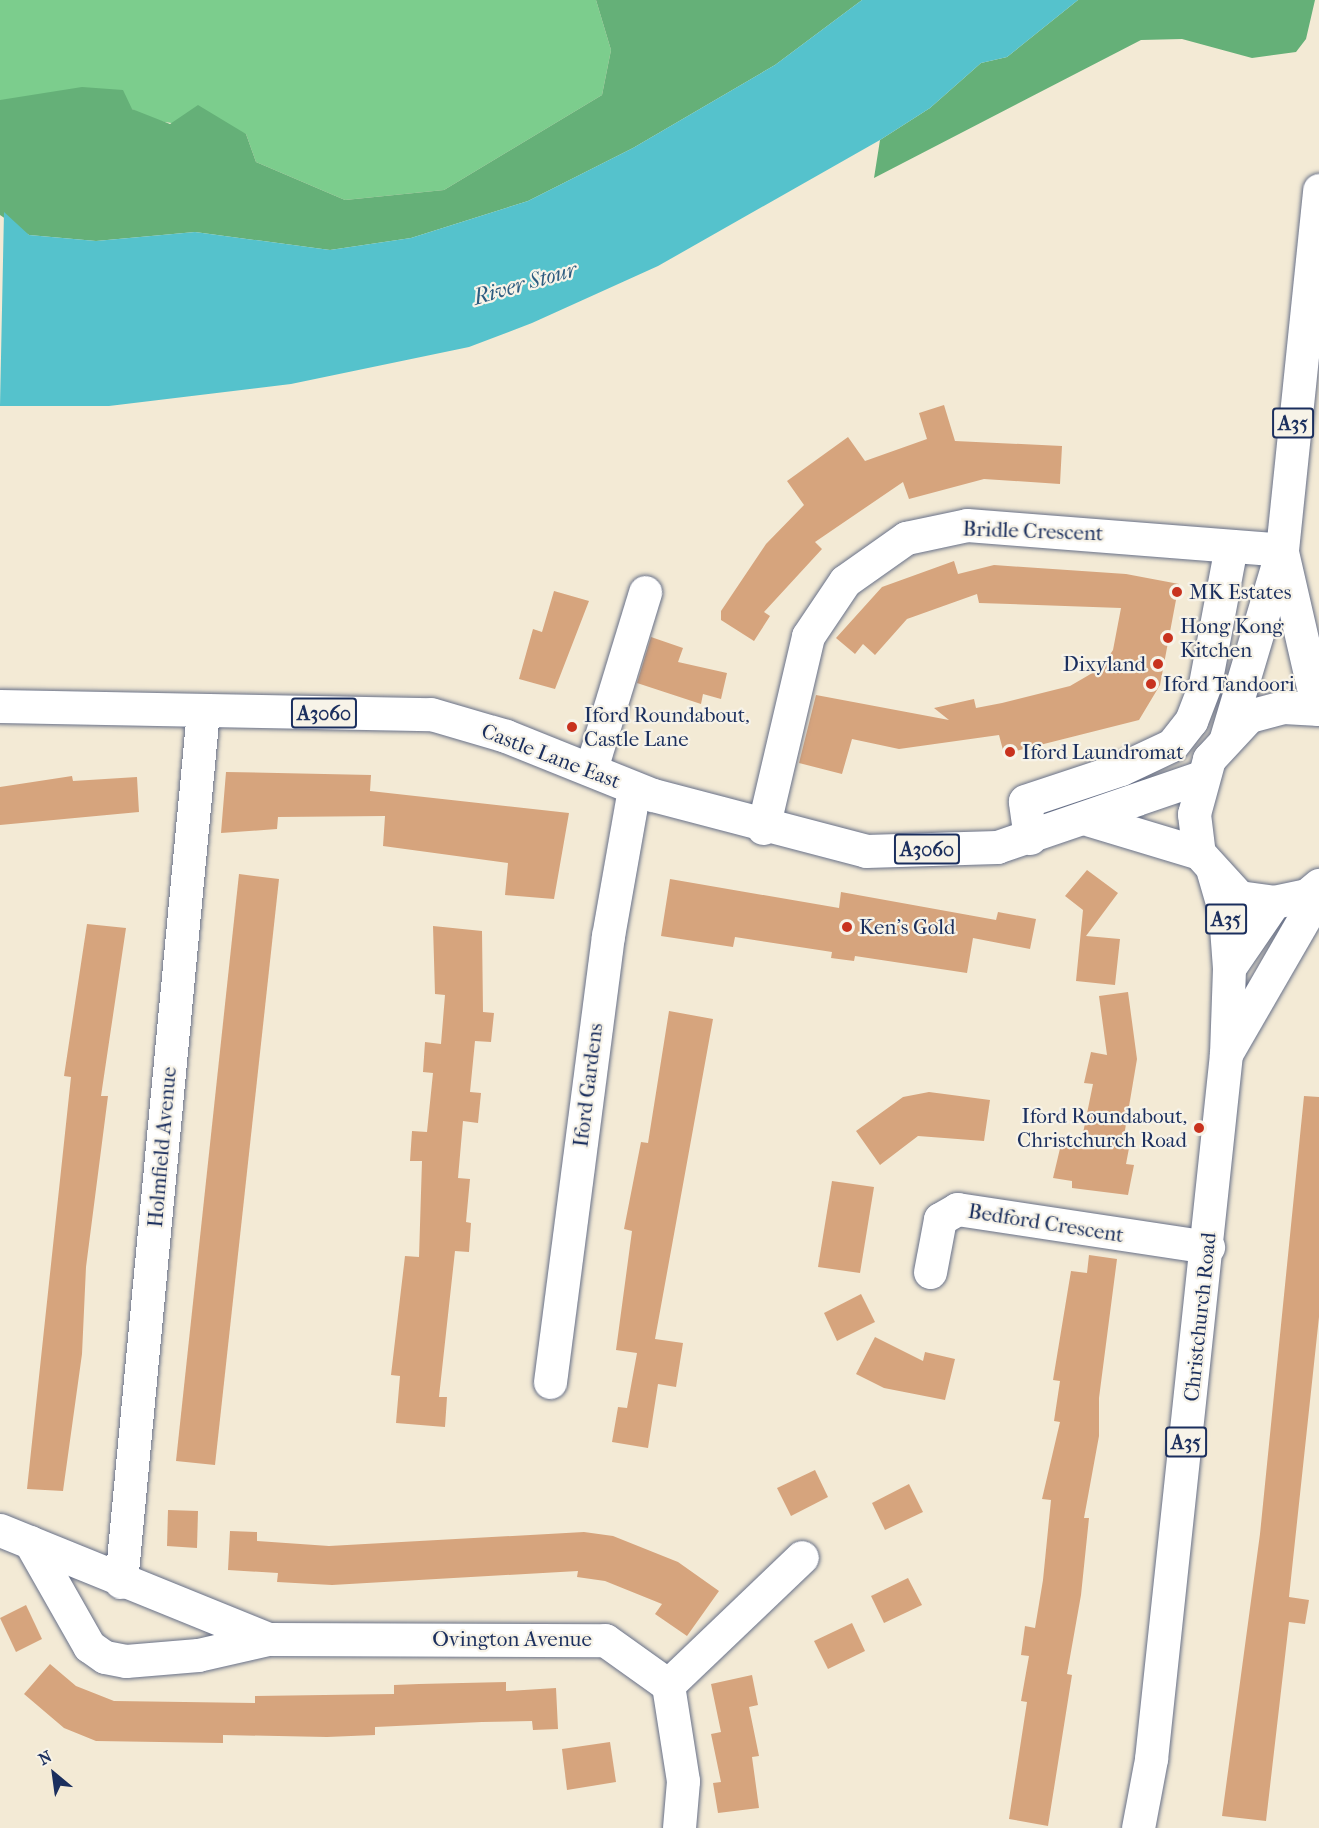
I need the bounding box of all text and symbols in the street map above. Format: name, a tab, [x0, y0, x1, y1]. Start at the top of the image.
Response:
water label: River Stour	[470, 257, 580, 311]
road number: A35	[1272, 406, 1314, 440]
street label: Bridle Crescent	[962, 516, 1104, 546]
place label: MK Estates	[1189, 579, 1291, 605]
marker: MK Estates	[1170, 585, 1184, 599]
place label: Hong Kong Kitchen	[1180, 613, 1284, 663]
marker: Hong Kong Kitchen	[1161, 631, 1175, 645]
place label: Dixyland	[1063, 651, 1146, 677]
marker: Dixyland	[1151, 657, 1165, 671]
place label: Iford Tandoori	[1163, 671, 1295, 697]
marker: Iford Tandoori	[1144, 677, 1158, 691]
road number: A3060	[290, 696, 358, 730]
place label: Iford Roundabout, Castle Lane	[584, 702, 749, 752]
street label: Castle Lane East	[478, 718, 624, 794]
marker: Iford Roundabout, Castle Lane	[565, 720, 579, 734]
place label: Iford Laundromat	[1022, 739, 1184, 765]
marker: Iford Laundromat	[1003, 745, 1017, 759]
road number: A3060	[892, 832, 962, 866]
road number: A35	[1205, 902, 1247, 936]
place label: Ken's Gold	[859, 914, 955, 940]
marker: Ken's Gold	[840, 920, 854, 934]
street label: Iford Gardens	[568, 1021, 608, 1149]
street label: Holmfield Avenue	[142, 1065, 182, 1229]
place label: Iford Roundabout, Christchurch Road	[1017, 1103, 1187, 1153]
marker: Iford Roundabout, Christchurch Road	[1192, 1121, 1206, 1135]
street label: Bedford Crescent	[966, 1198, 1126, 1248]
street label: Christchurch Road	[1179, 1231, 1221, 1403]
road number: A35	[1165, 1425, 1207, 1459]
street label: Ovington Avenue	[432, 1626, 592, 1652]
north arrow	[24, 1744, 84, 1804]
text: N	[35, 1747, 55, 1769]

